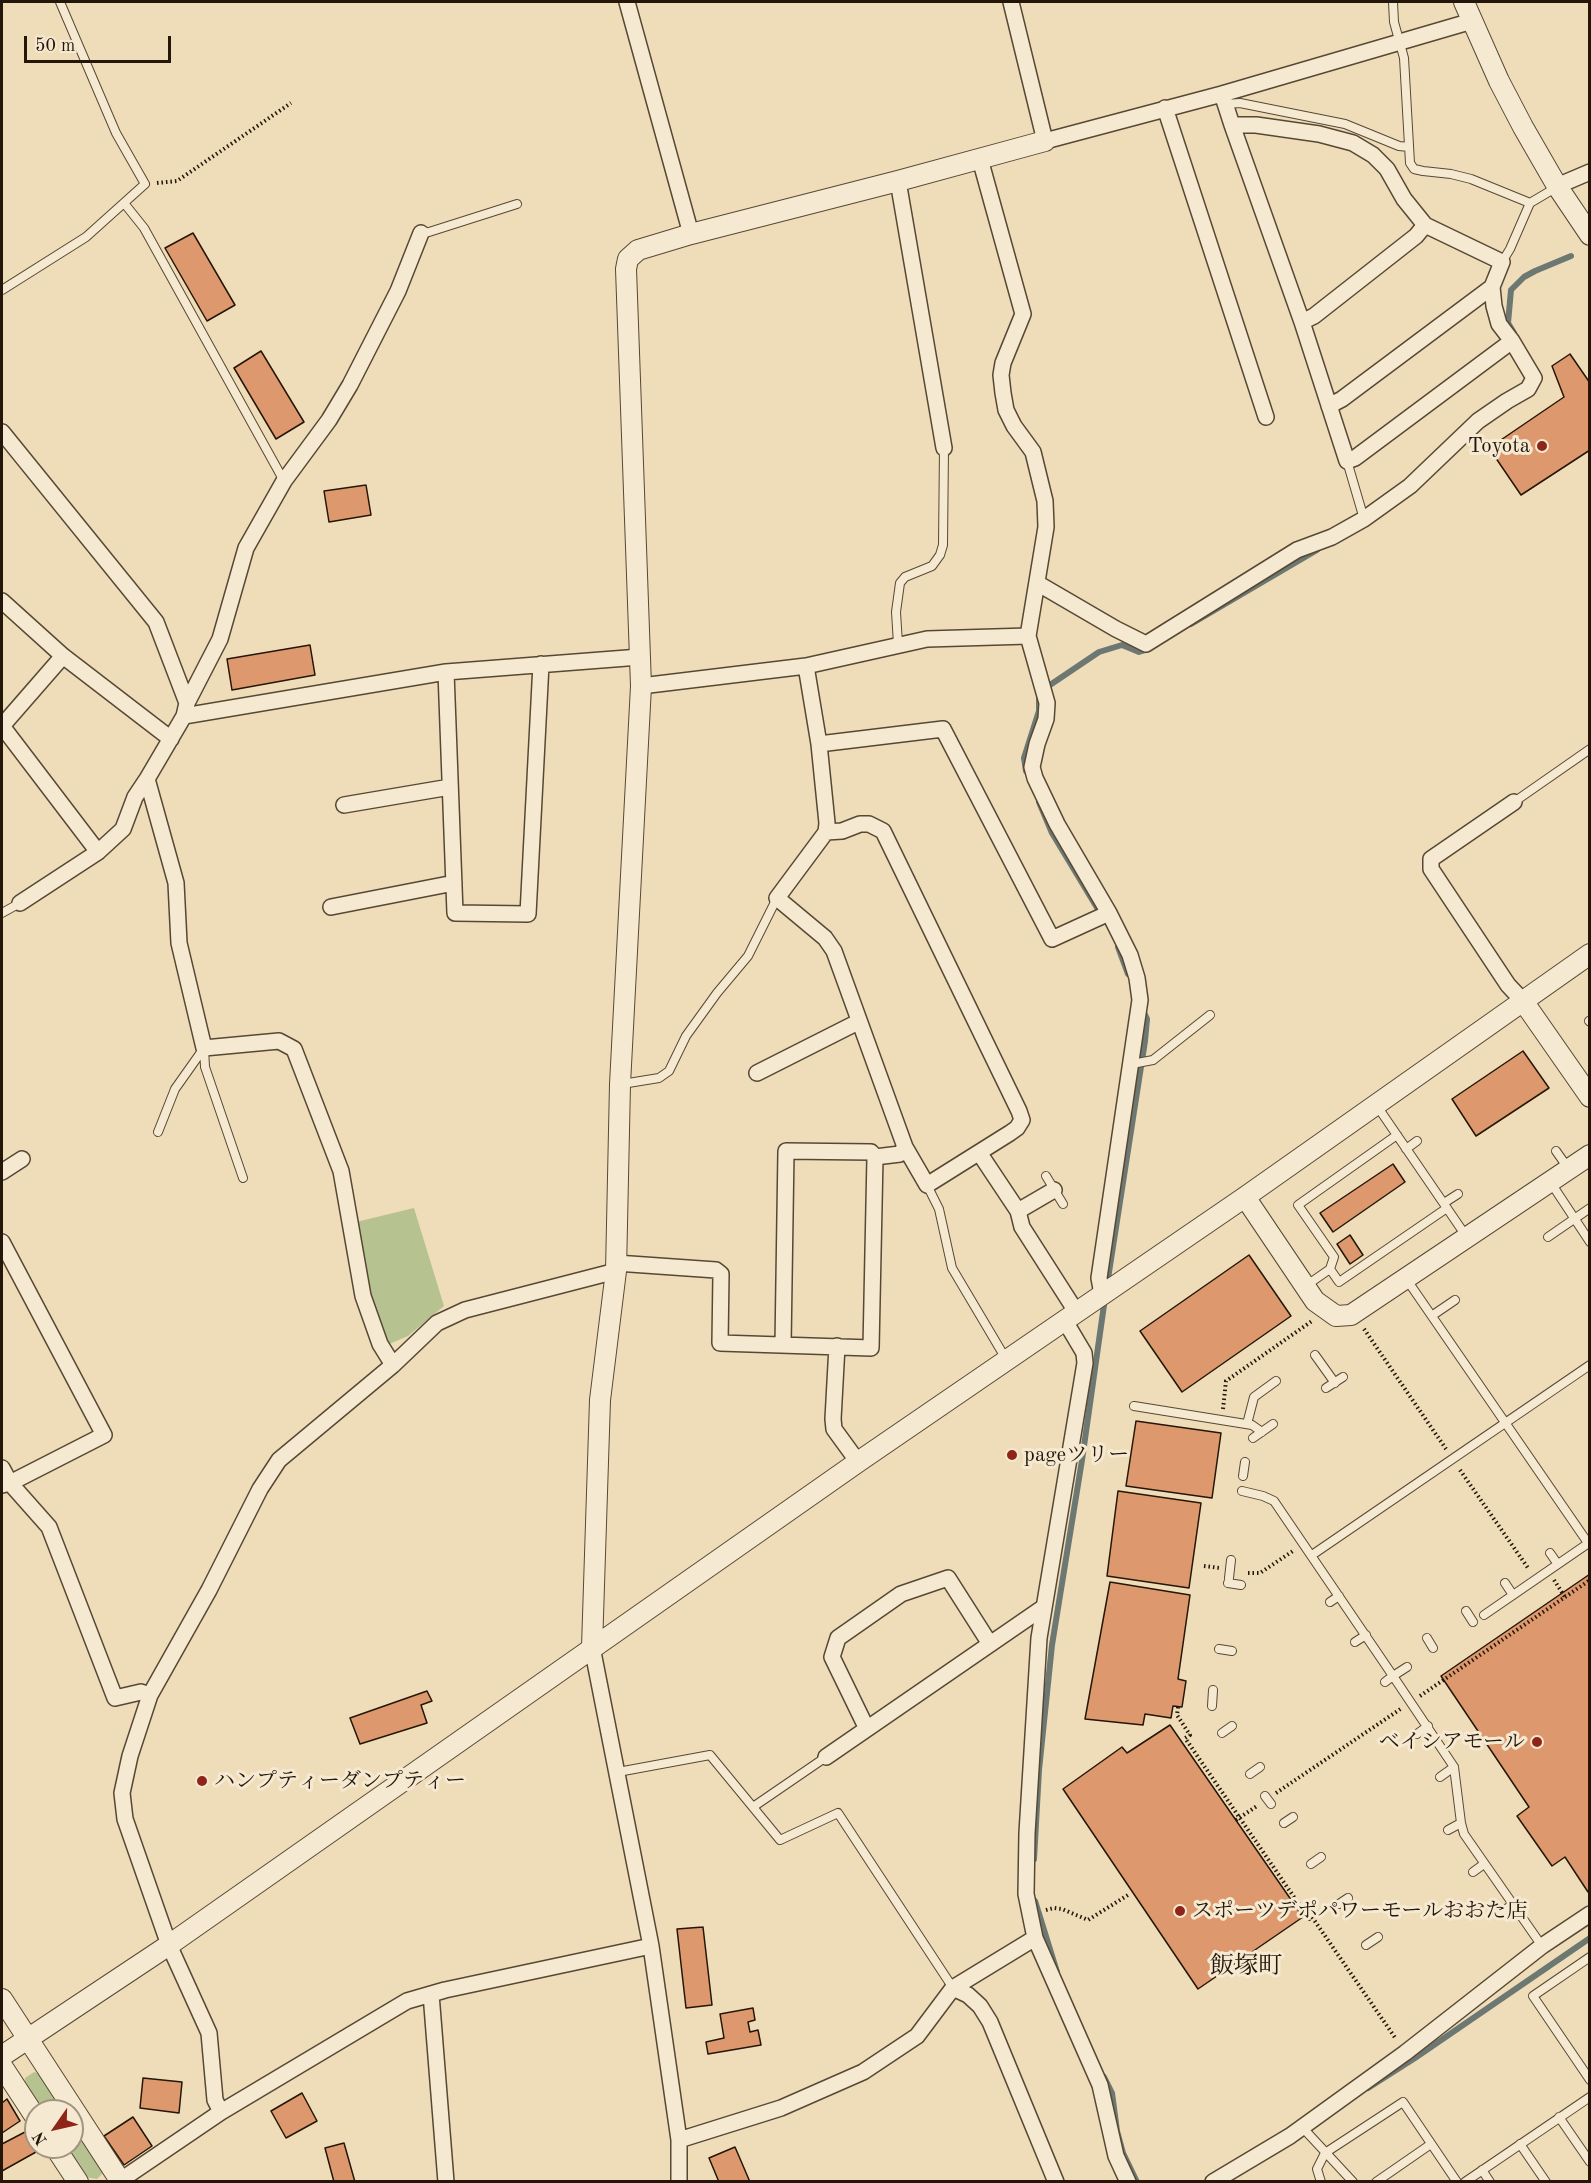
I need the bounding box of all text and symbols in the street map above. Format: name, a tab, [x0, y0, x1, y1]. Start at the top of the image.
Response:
scale bar	[27, 24, 174, 62]
text: 50 m	[35, 37, 75, 55]
place label: Toyota	[1468, 433, 1530, 459]
marker: Toyota	[1535, 439, 1549, 453]
place label: pageツリー	[1024, 1442, 1129, 1468]
marker: pageツリー	[1005, 1448, 1019, 1462]
place label: ベイシアモール	[1379, 1729, 1525, 1755]
marker: ベイシアモール	[1530, 1735, 1544, 1749]
place label: ハンプティーダンプティー	[214, 1768, 466, 1794]
marker: ハンプティーダンプティー	[195, 1774, 209, 1788]
place label: スポーツデポパワーモールおおた店	[1192, 1898, 1527, 1924]
marker: スポーツデポパワーモールおおた店	[1173, 1904, 1187, 1918]
district label: 飯塚町	[1210, 1953, 1282, 1981]
north arrow	[24, 2099, 84, 2159]
text: N	[31, 2128, 51, 2147]

